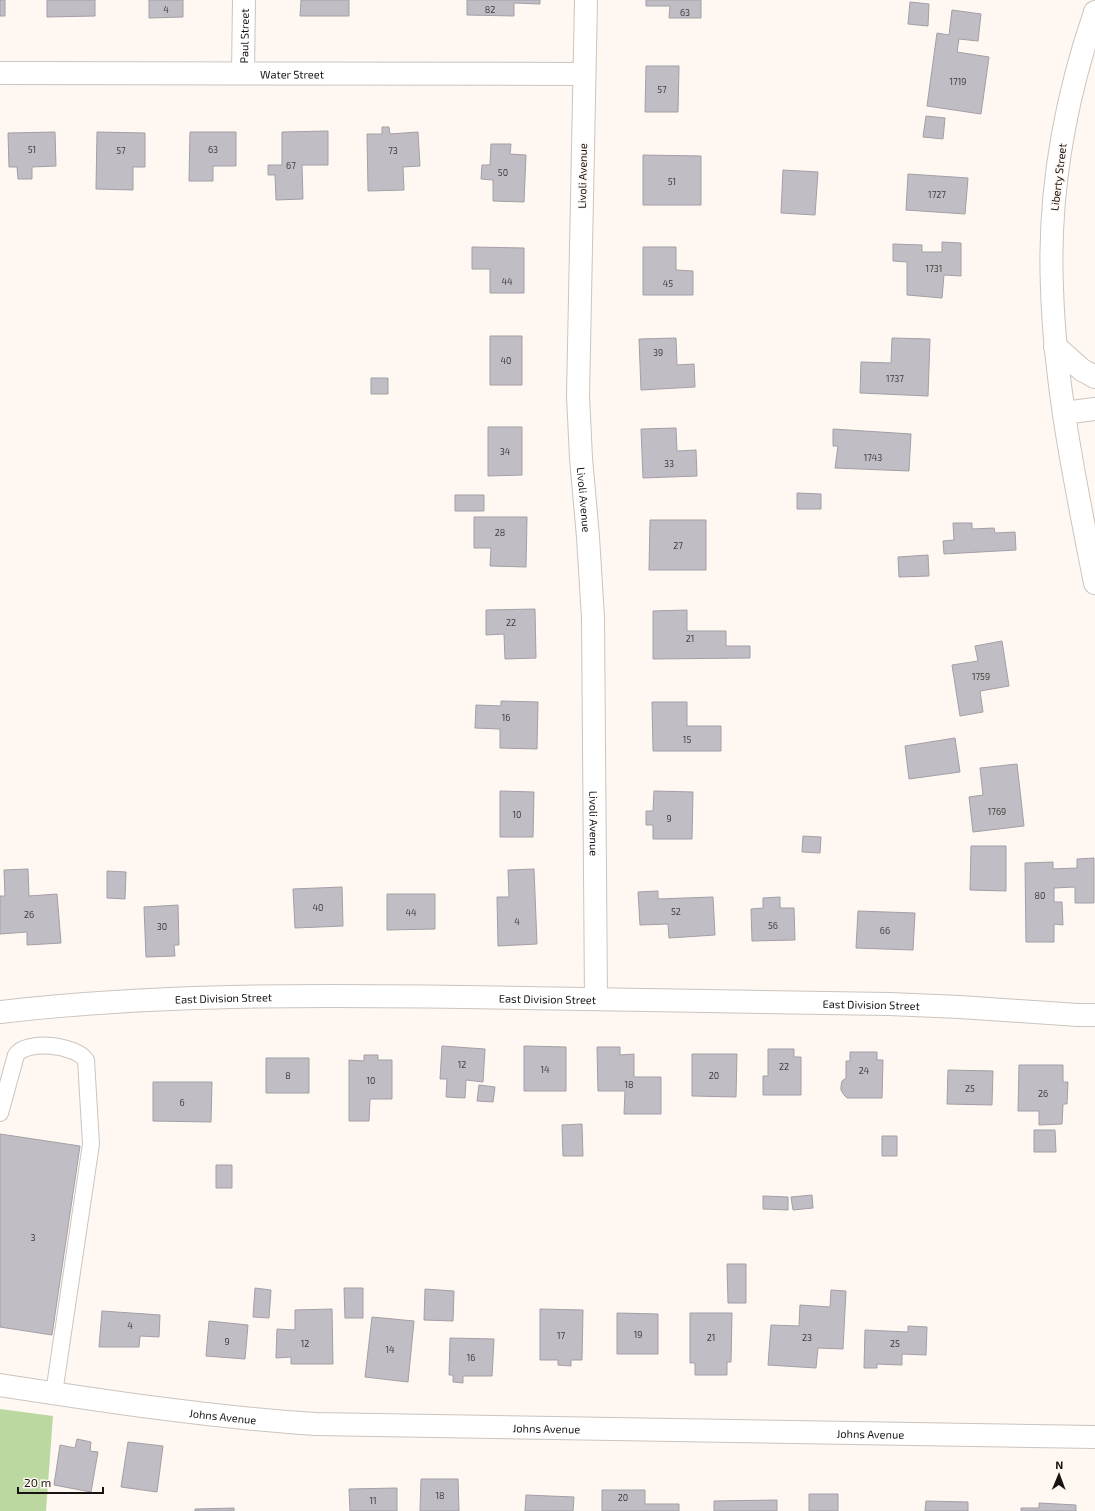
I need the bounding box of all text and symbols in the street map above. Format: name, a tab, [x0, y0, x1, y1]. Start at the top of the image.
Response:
house number: 4	[163, 4, 169, 15]
house number: 82	[485, 4, 495, 15]
house number: 63	[680, 7, 690, 18]
street label: Paul Street	[237, 8, 250, 64]
street label: Water Street	[260, 67, 324, 80]
house number: 1719	[950, 76, 966, 87]
house number: 57	[657, 84, 667, 95]
street label: Livoli Avenue	[575, 143, 589, 209]
street label: Liberty Street	[1047, 143, 1069, 211]
house number: 51	[28, 144, 36, 155]
house number: 63	[208, 144, 218, 155]
house number: 57	[116, 145, 126, 156]
house number: 73	[388, 145, 398, 156]
house number: 67	[286, 160, 296, 171]
house number: 50	[498, 167, 508, 178]
house number: 51	[668, 176, 676, 187]
house number: 1727	[928, 189, 946, 200]
house number: 1731	[926, 263, 942, 274]
house number: 44	[501, 276, 513, 287]
house number: 45	[663, 278, 673, 289]
house number: 39	[653, 347, 663, 358]
house number: 40	[501, 355, 511, 366]
house number: 1737	[886, 373, 904, 384]
house number: 34	[500, 446, 511, 457]
house number: 1743	[864, 452, 882, 463]
house number: 33	[664, 458, 674, 469]
street label: Livoli Avenue	[575, 466, 594, 533]
house number: 28	[495, 527, 505, 538]
house number: 27	[673, 540, 683, 551]
house number: 22	[506, 617, 516, 628]
house number: 21	[686, 633, 694, 644]
house number: 1759	[972, 671, 990, 682]
house number: 16	[502, 712, 510, 723]
house number: 15	[683, 734, 691, 745]
street label: Livoli Avenue	[588, 791, 601, 856]
house number: 1769	[988, 806, 1006, 817]
house number: 10	[512, 809, 522, 820]
house number: 9	[666, 813, 672, 824]
house number: 80	[1035, 890, 1045, 901]
house number: 40	[313, 902, 323, 913]
house number: 52	[671, 906, 681, 917]
house number: 44	[405, 907, 417, 918]
house number: 26	[24, 909, 34, 920]
house number: 4	[514, 916, 520, 927]
house number: 56	[768, 920, 778, 931]
house number: 30	[157, 921, 167, 932]
house number: 66	[880, 925, 890, 936]
street label: East Division Street	[175, 990, 272, 1005]
street label: East Division Street	[499, 991, 596, 1006]
street label: East Division Street	[823, 997, 920, 1012]
house number: 12	[458, 1059, 466, 1070]
house number: 22	[779, 1061, 789, 1072]
house number: 14	[540, 1064, 550, 1075]
house number: 24	[859, 1065, 870, 1076]
house number: 8	[285, 1070, 291, 1081]
house number: 20	[709, 1070, 719, 1081]
house number: 10	[366, 1075, 376, 1086]
house number: 18	[624, 1079, 634, 1090]
house number: 25	[965, 1083, 975, 1094]
house number: 26	[1038, 1088, 1048, 1099]
house number: 6	[179, 1097, 185, 1108]
house number: 3	[30, 1232, 36, 1243]
house number: 4	[127, 1320, 133, 1331]
house number: 19	[634, 1329, 642, 1340]
house number: 17	[557, 1330, 565, 1341]
house number: 21	[707, 1332, 715, 1343]
house number: 23	[802, 1332, 812, 1343]
house number: 9	[224, 1336, 230, 1347]
house number: 12	[301, 1338, 309, 1349]
house number: 25	[890, 1338, 900, 1349]
house number: 14	[385, 1344, 395, 1355]
house number: 16	[467, 1352, 475, 1363]
street label: Johns Avenue	[189, 1406, 257, 1426]
street label: Johns Avenue	[513, 1421, 580, 1435]
street label: Johns Avenue	[837, 1426, 904, 1440]
north arrow	[1039, 1455, 1079, 1495]
text: N	[1055, 1458, 1063, 1471]
scale bar	[18, 1469, 103, 1495]
text: 20 m	[24, 1475, 51, 1489]
house number: 18	[435, 1490, 445, 1501]
house number: 20	[618, 1492, 628, 1503]
house number: 11	[369, 1495, 377, 1506]

